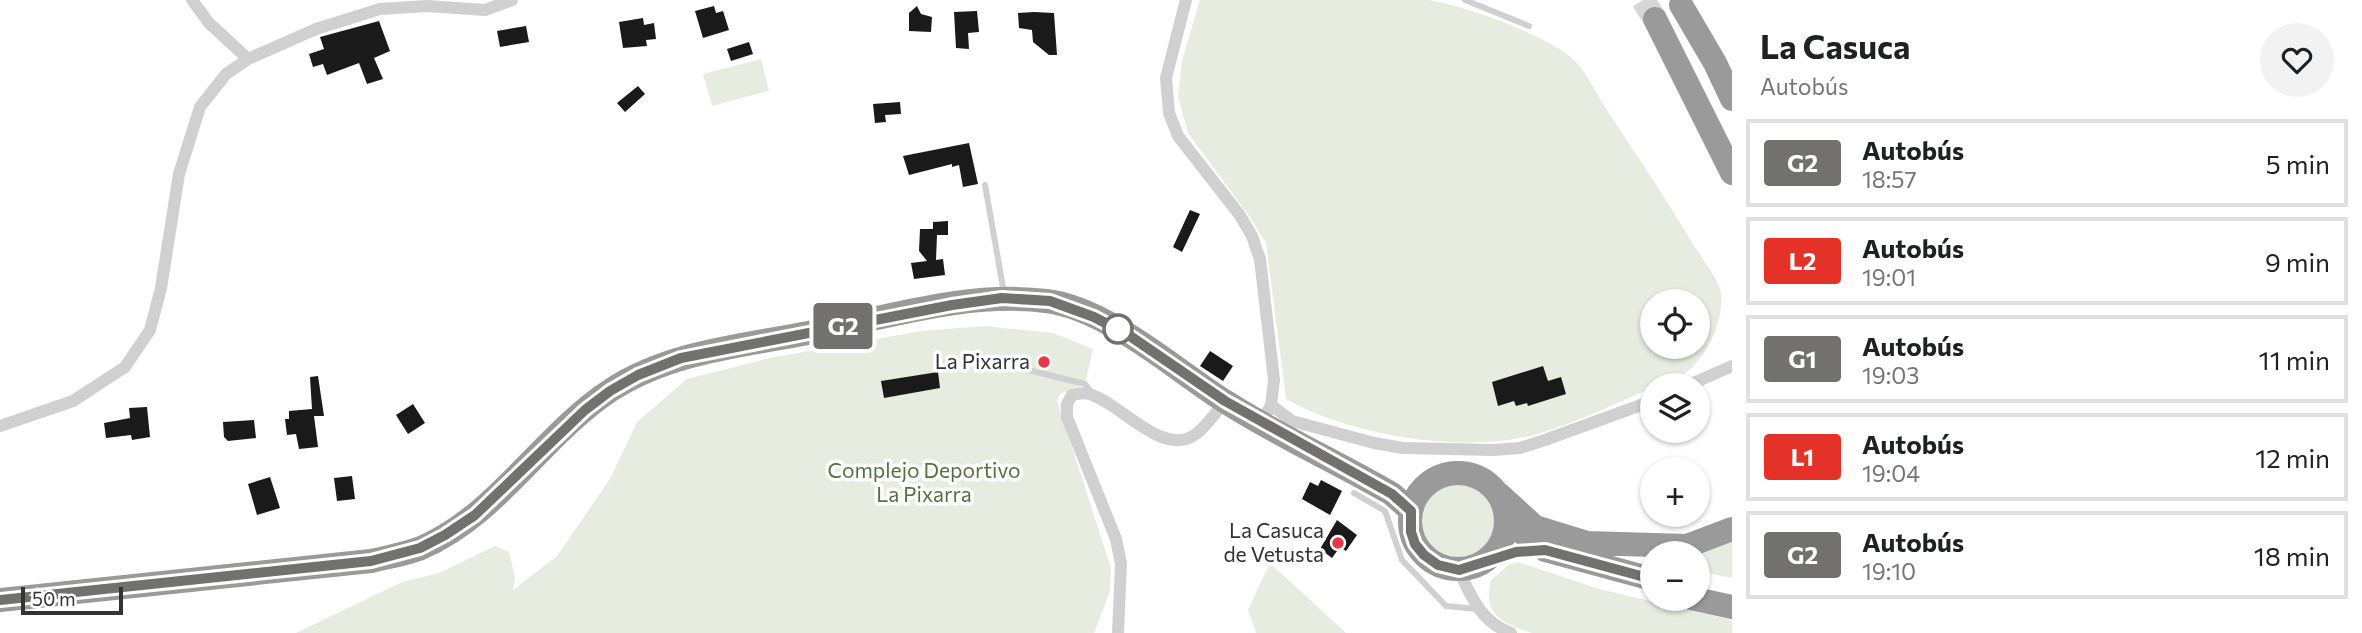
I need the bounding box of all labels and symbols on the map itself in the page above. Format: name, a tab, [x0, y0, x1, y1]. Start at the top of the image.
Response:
line badge: G2	[812, 303, 874, 349]
unlabelled marker	[1103, 314, 1133, 344]
place label: La Pixarra	[935, 348, 1030, 373]
marker: La Pixarra	[1036, 354, 1052, 370]
park label: Complejo Deportivo La Pixarra	[828, 457, 1020, 506]
place label: La Casuca de Vetusta	[1223, 517, 1324, 566]
marker: La Casuca de Vetusta	[1330, 535, 1346, 551]
scale bar	[21, 584, 122, 616]

